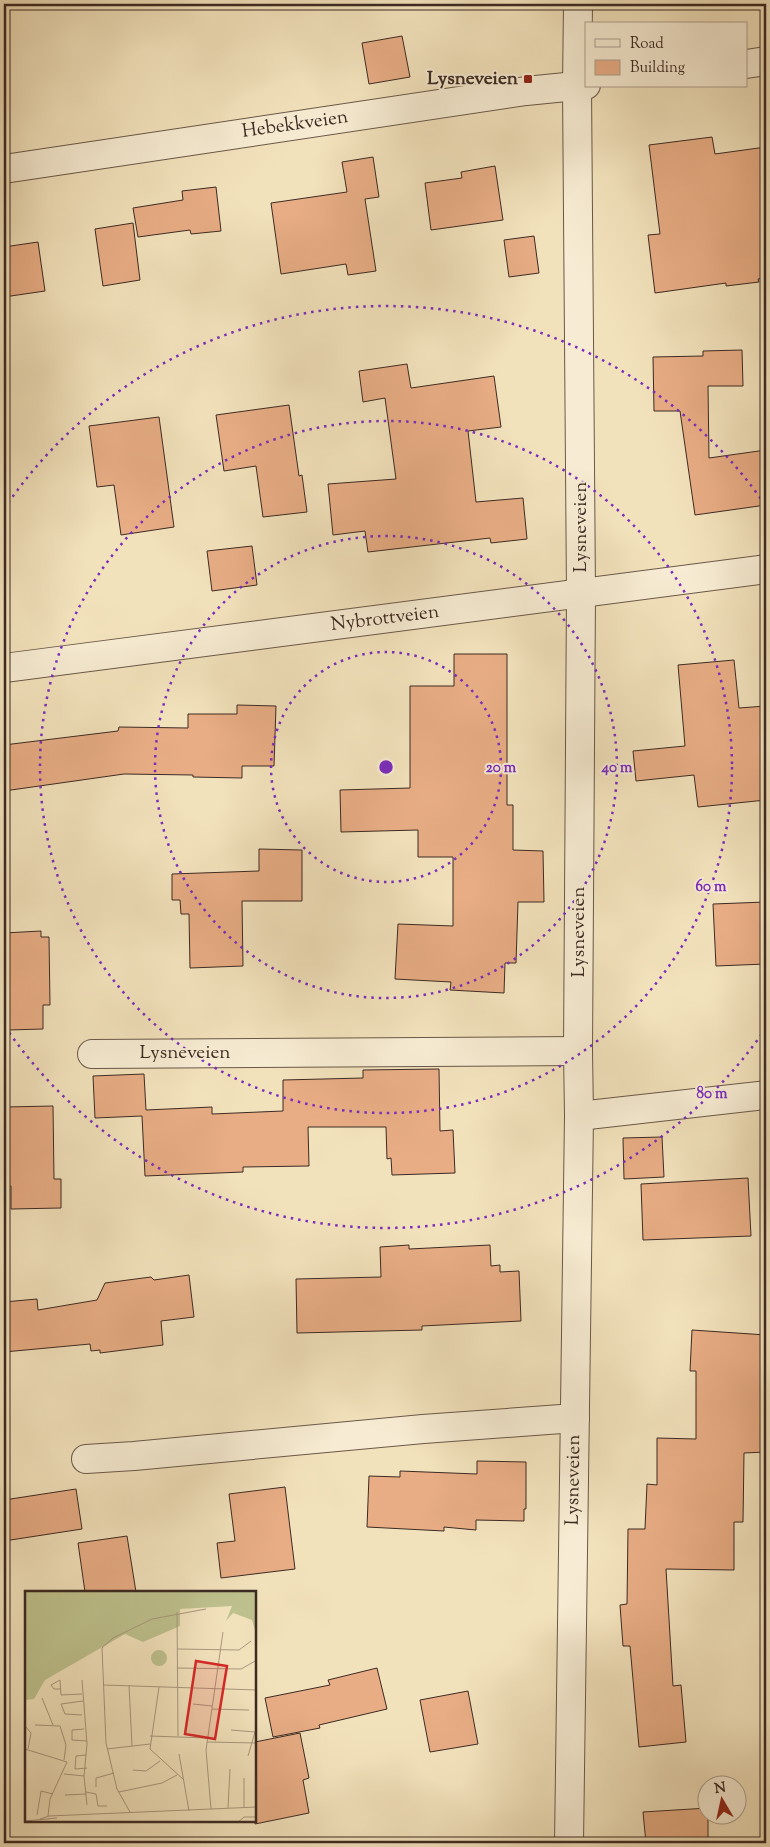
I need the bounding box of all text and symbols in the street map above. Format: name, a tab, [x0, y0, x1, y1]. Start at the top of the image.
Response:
legend	[585, 22, 748, 88]
text: Road	[630, 34, 664, 55]
text: Building	[630, 58, 685, 79]
place label: Lysneveien	[427, 66, 519, 93]
marker: Lysneveien	[522, 73, 534, 85]
street label: Hebekkveien	[240, 104, 350, 146]
street label: Lysneveien	[568, 481, 595, 573]
street label: Nybrottveien	[329, 599, 441, 639]
centre of rings	[377, 758, 395, 776]
text: 20 m	[486, 758, 517, 779]
text: 40 m	[601, 758, 633, 779]
text: 60 m	[696, 877, 727, 898]
street label: Lysneveien	[566, 886, 593, 978]
street label: Lysneveien	[139, 1040, 231, 1067]
text: 80 m	[696, 1084, 728, 1105]
street label: Lysneveien	[560, 1434, 588, 1526]
inset map	[25, 1591, 256, 1822]
north arrow	[698, 1774, 748, 1824]
text: N	[713, 1778, 727, 1800]

